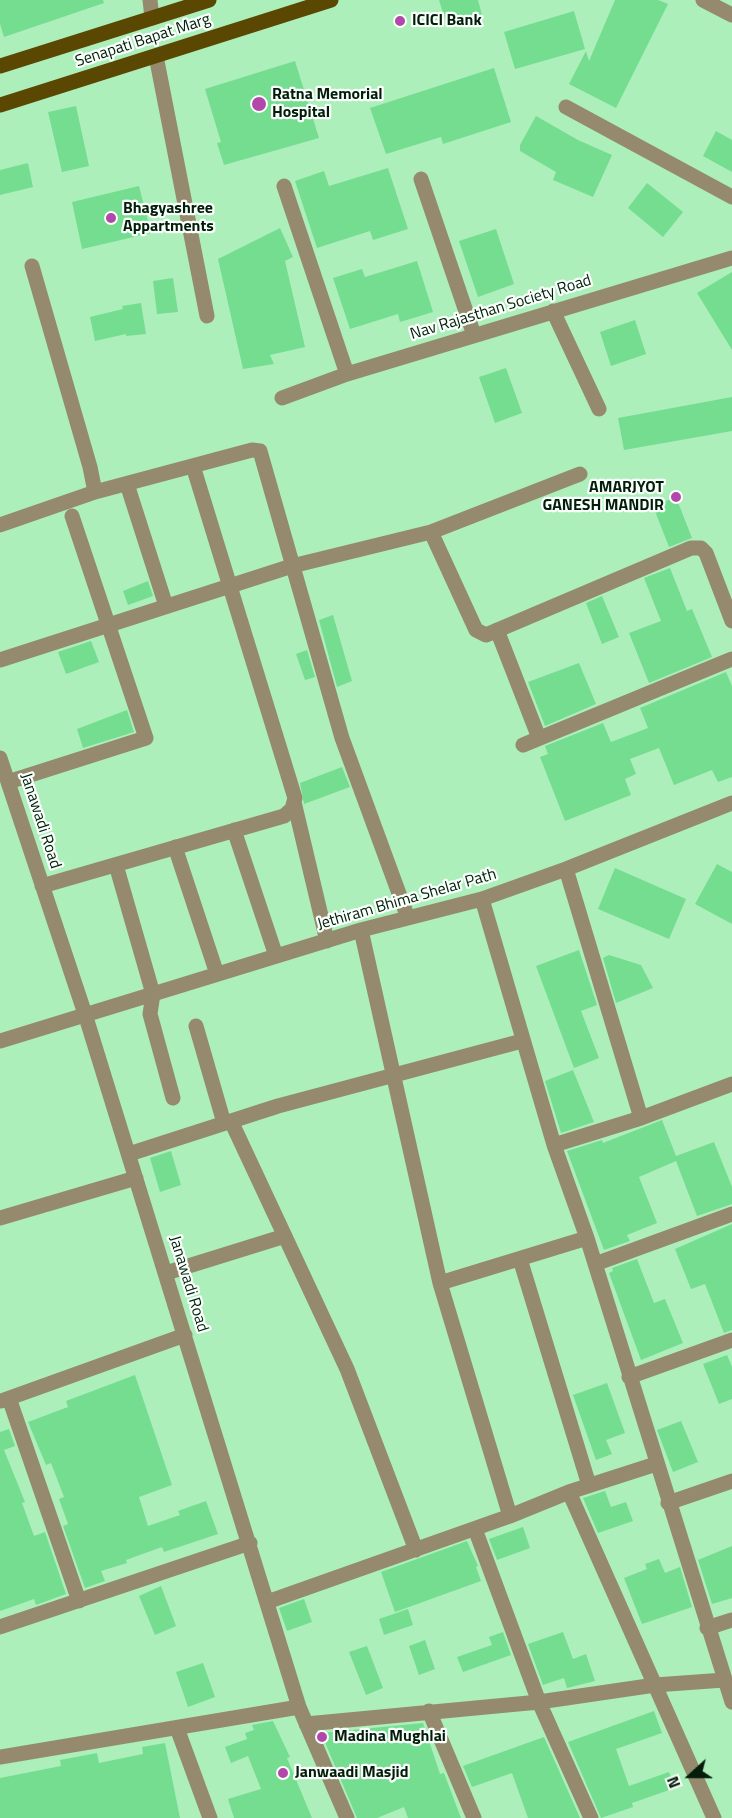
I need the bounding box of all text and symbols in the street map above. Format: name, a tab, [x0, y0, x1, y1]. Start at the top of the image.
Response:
street label: Senapati Bapat Marg	[73, 10, 213, 72]
place label: ICICI Bank	[412, 11, 482, 31]
marker: ICICI Bank	[393, 14, 407, 28]
place label: Ratna Memorial Hospital	[272, 85, 383, 123]
marker: Ratna Memorial Hospital	[250, 95, 268, 113]
place label: Bhagyashree Appartments	[123, 199, 214, 237]
marker: Bhagyashree Appartments	[104, 211, 118, 225]
street label: Nav Rajasthan Society Road	[408, 271, 594, 345]
place label: AMARJYOT GANESH MANDIR	[542, 478, 664, 516]
marker: AMARJYOT GANESH MANDIR	[669, 490, 683, 504]
street label: Janawadi Road	[15, 771, 65, 871]
street label: Jethiram Bhima Shelar Path	[315, 865, 499, 935]
street label: Janawadi Road	[164, 1234, 212, 1334]
place label: Madina Mughlai	[334, 1727, 446, 1747]
marker: Madina Mughlai	[315, 1730, 329, 1744]
north arrow	[660, 1746, 720, 1806]
place label: Janwaadi Masjid	[295, 1763, 408, 1783]
marker: Janwaadi Masjid	[276, 1766, 290, 1780]
text: N	[660, 1773, 686, 1792]

